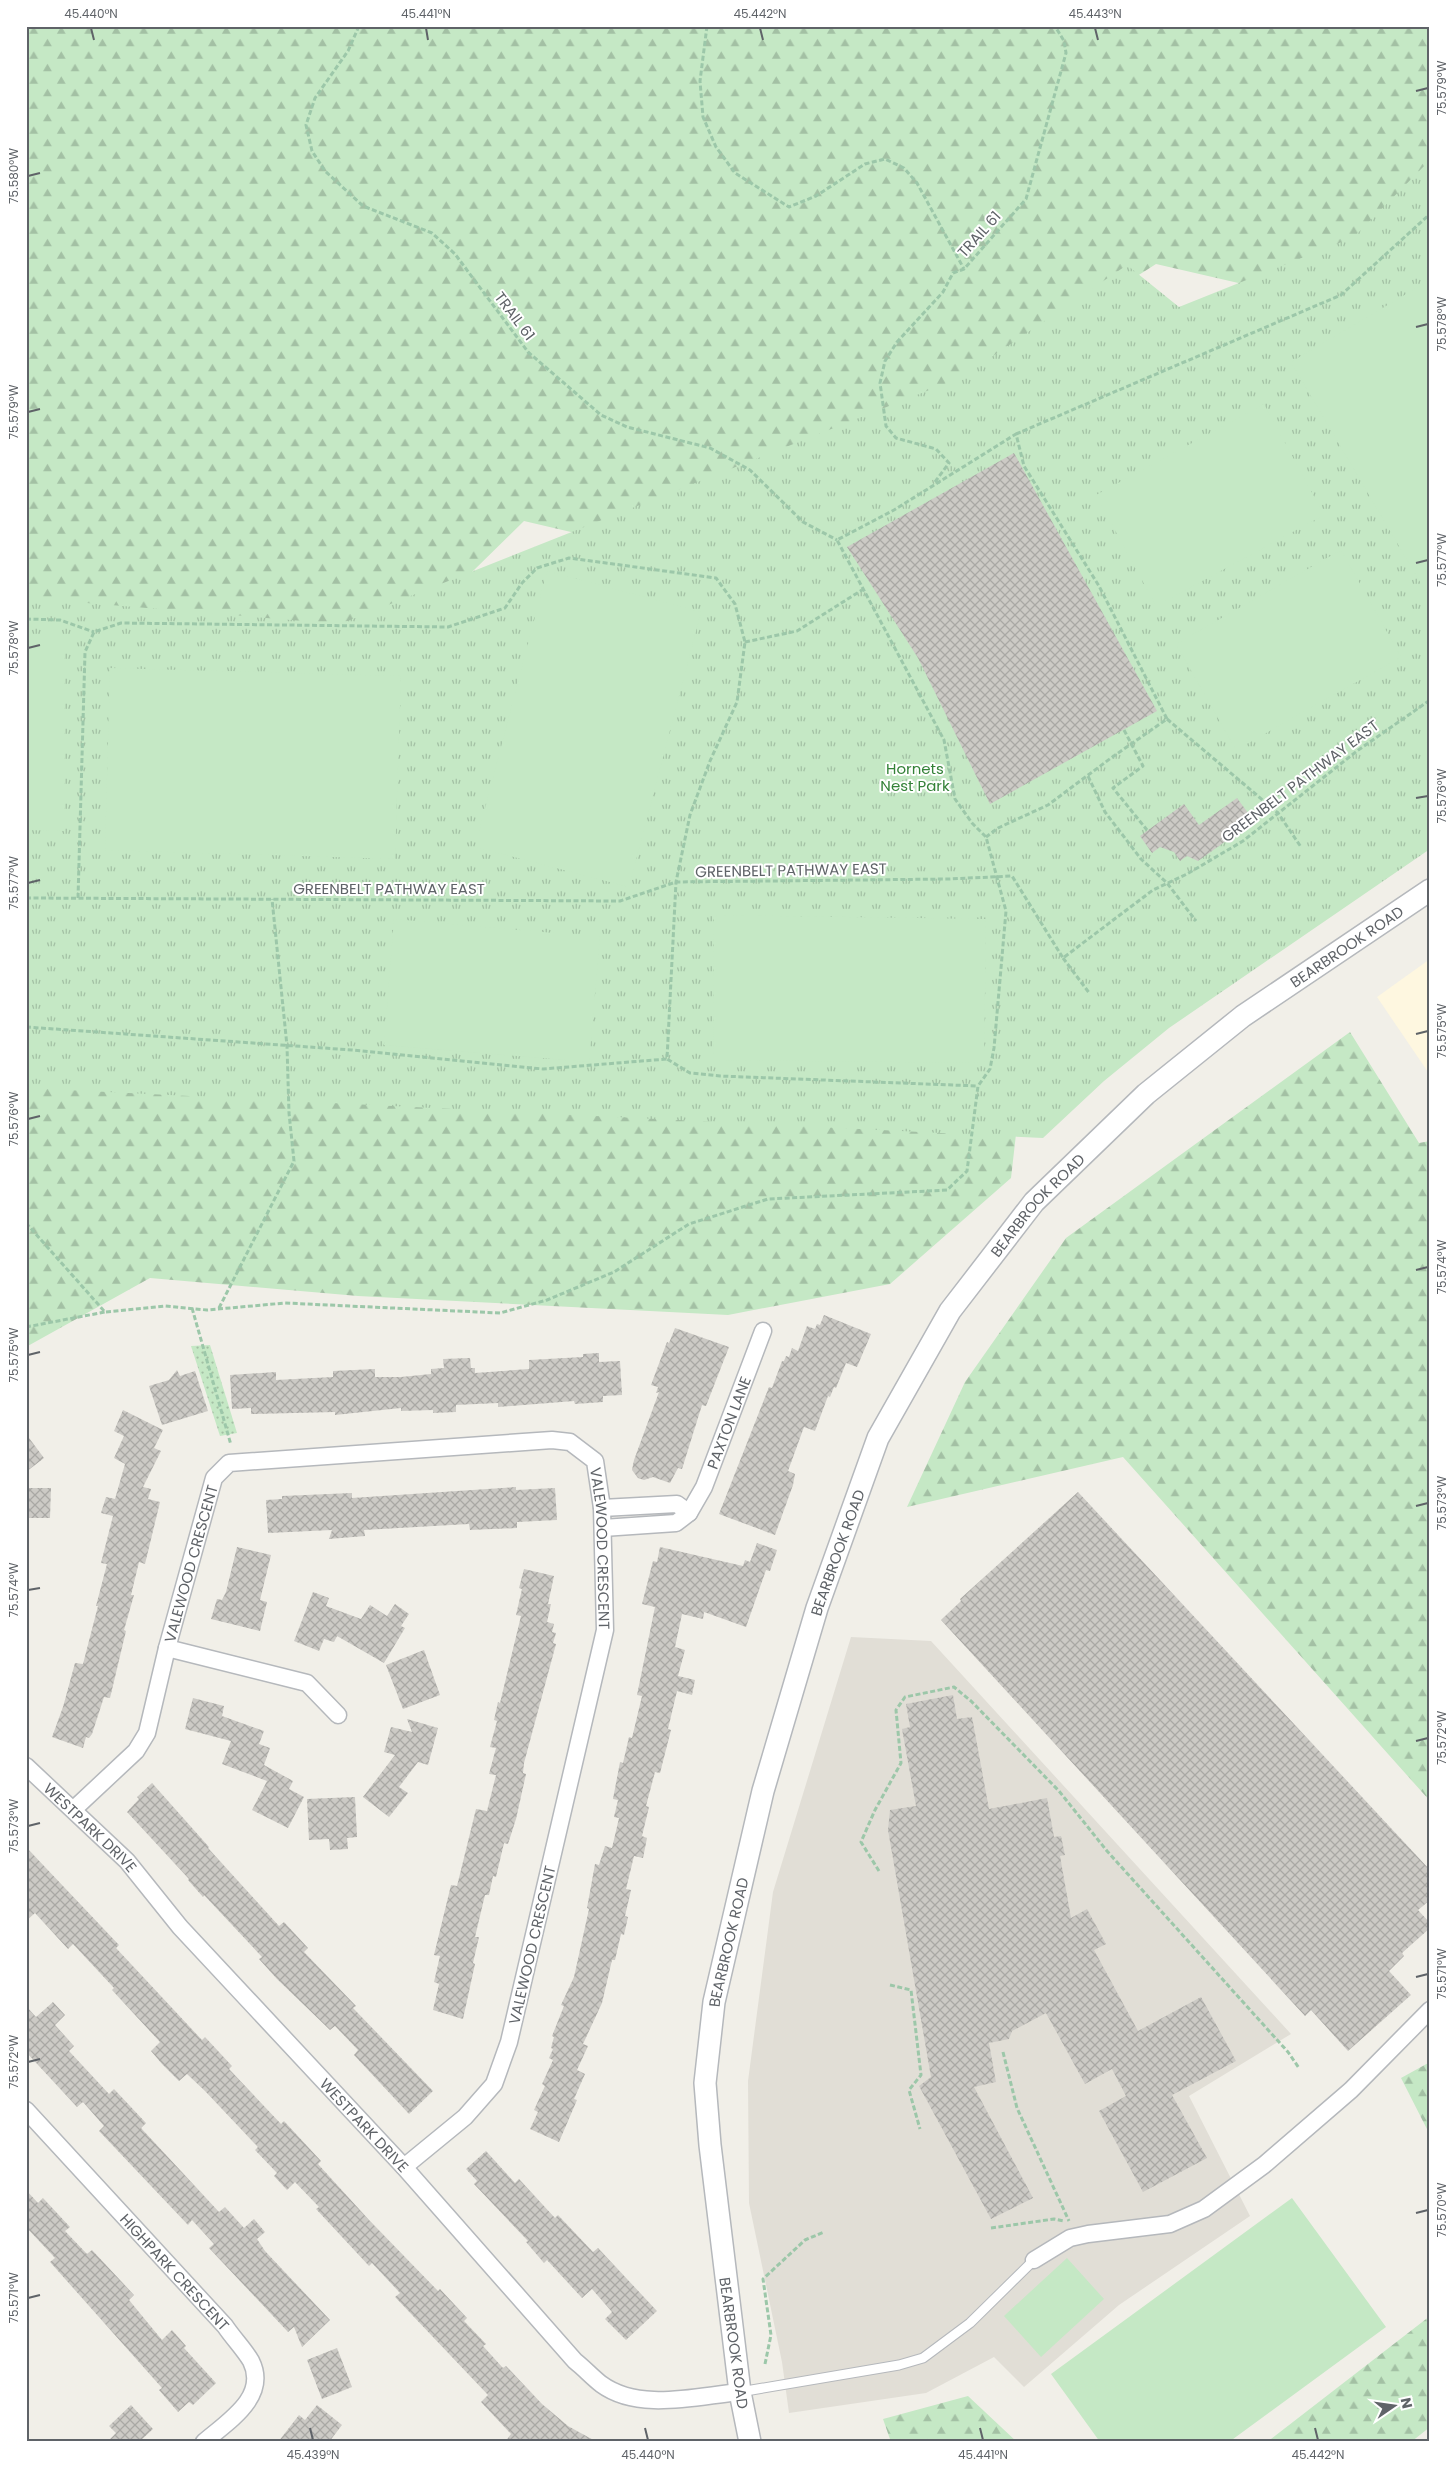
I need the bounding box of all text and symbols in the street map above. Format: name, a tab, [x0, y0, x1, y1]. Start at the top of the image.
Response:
text: 45.440°N	[64, 5, 118, 22]
text: 45.441°N	[401, 5, 451, 22]
text: 45.442°N	[734, 5, 786, 22]
text: 45.443°N	[1068, 5, 1122, 22]
text: 75.579°W	[1433, 60, 1450, 115]
text: 75.580°W	[5, 148, 22, 204]
street label: TRAIL 61	[953, 206, 1005, 262]
street label: TRAIL 61	[490, 287, 540, 345]
text: 75.578°W	[1433, 296, 1450, 351]
text: 75.579°W	[5, 384, 22, 439]
text: 75.577°W	[1433, 533, 1450, 587]
text: 75.578°W	[5, 620, 22, 675]
street label: GREENBELT PATHWAY EAST	[1217, 715, 1383, 847]
park label: Hornets Nest Park	[880, 758, 950, 796]
text: 75.576°W	[1433, 768, 1450, 823]
text: 75.577°W	[5, 856, 22, 910]
street label: GREENBELT PATHWAY EAST	[695, 858, 887, 882]
street label: GREENBELT PATHWAY EAST	[293, 878, 485, 899]
street label: BEARBROOK ROAD	[1286, 900, 1407, 992]
text: 75.575°W	[1433, 1003, 1450, 1058]
text: 75.576°W	[5, 1091, 22, 1146]
street label: BEARBROOK ROAD	[985, 1148, 1089, 1261]
text: 75.574°W	[1433, 1239, 1450, 1294]
text: 75.575°W	[5, 1327, 22, 1382]
street label: PAXTON LANE	[701, 1373, 755, 1472]
street label: VALEWOOD CRESCENT	[586, 1466, 615, 1630]
text: 75.573°W	[1433, 1476, 1450, 1530]
street label: VALEWOOD CRESCENT	[159, 1482, 222, 1645]
street label: BEARBROOK ROAD	[805, 1486, 869, 1618]
text: 75.574°W	[5, 1562, 22, 1617]
text: 75.572°W	[1433, 1711, 1450, 1765]
street label: WESTPARK DRIVE	[39, 1778, 142, 1876]
text: 75.573°W	[5, 1799, 22, 1853]
street label: VALEWOOD CRESCENT	[504, 1864, 560, 2026]
street label: BEARBROOK ROAD	[703, 1875, 753, 2008]
text: 75.571°W	[1433, 1948, 1450, 2000]
text: 75.572°W	[5, 2035, 22, 2089]
street label: WESTPARK DRIVE	[316, 2073, 414, 2176]
text: 75.570°W	[1433, 2182, 1450, 2237]
street label: HIGHPARK CRESCENT	[116, 2209, 234, 2335]
text: 75.571°W	[5, 2272, 22, 2324]
street label: BEARBROOK ROAD	[714, 2276, 754, 2410]
north arrow	[1368, 2380, 1418, 2430]
text: N	[1396, 2396, 1418, 2410]
text: 45.439°N	[286, 2446, 340, 2463]
text: 45.440°N	[621, 2446, 675, 2463]
text: 45.441°N	[958, 2446, 1008, 2463]
text: 45.442°N	[1292, 2446, 1344, 2463]

